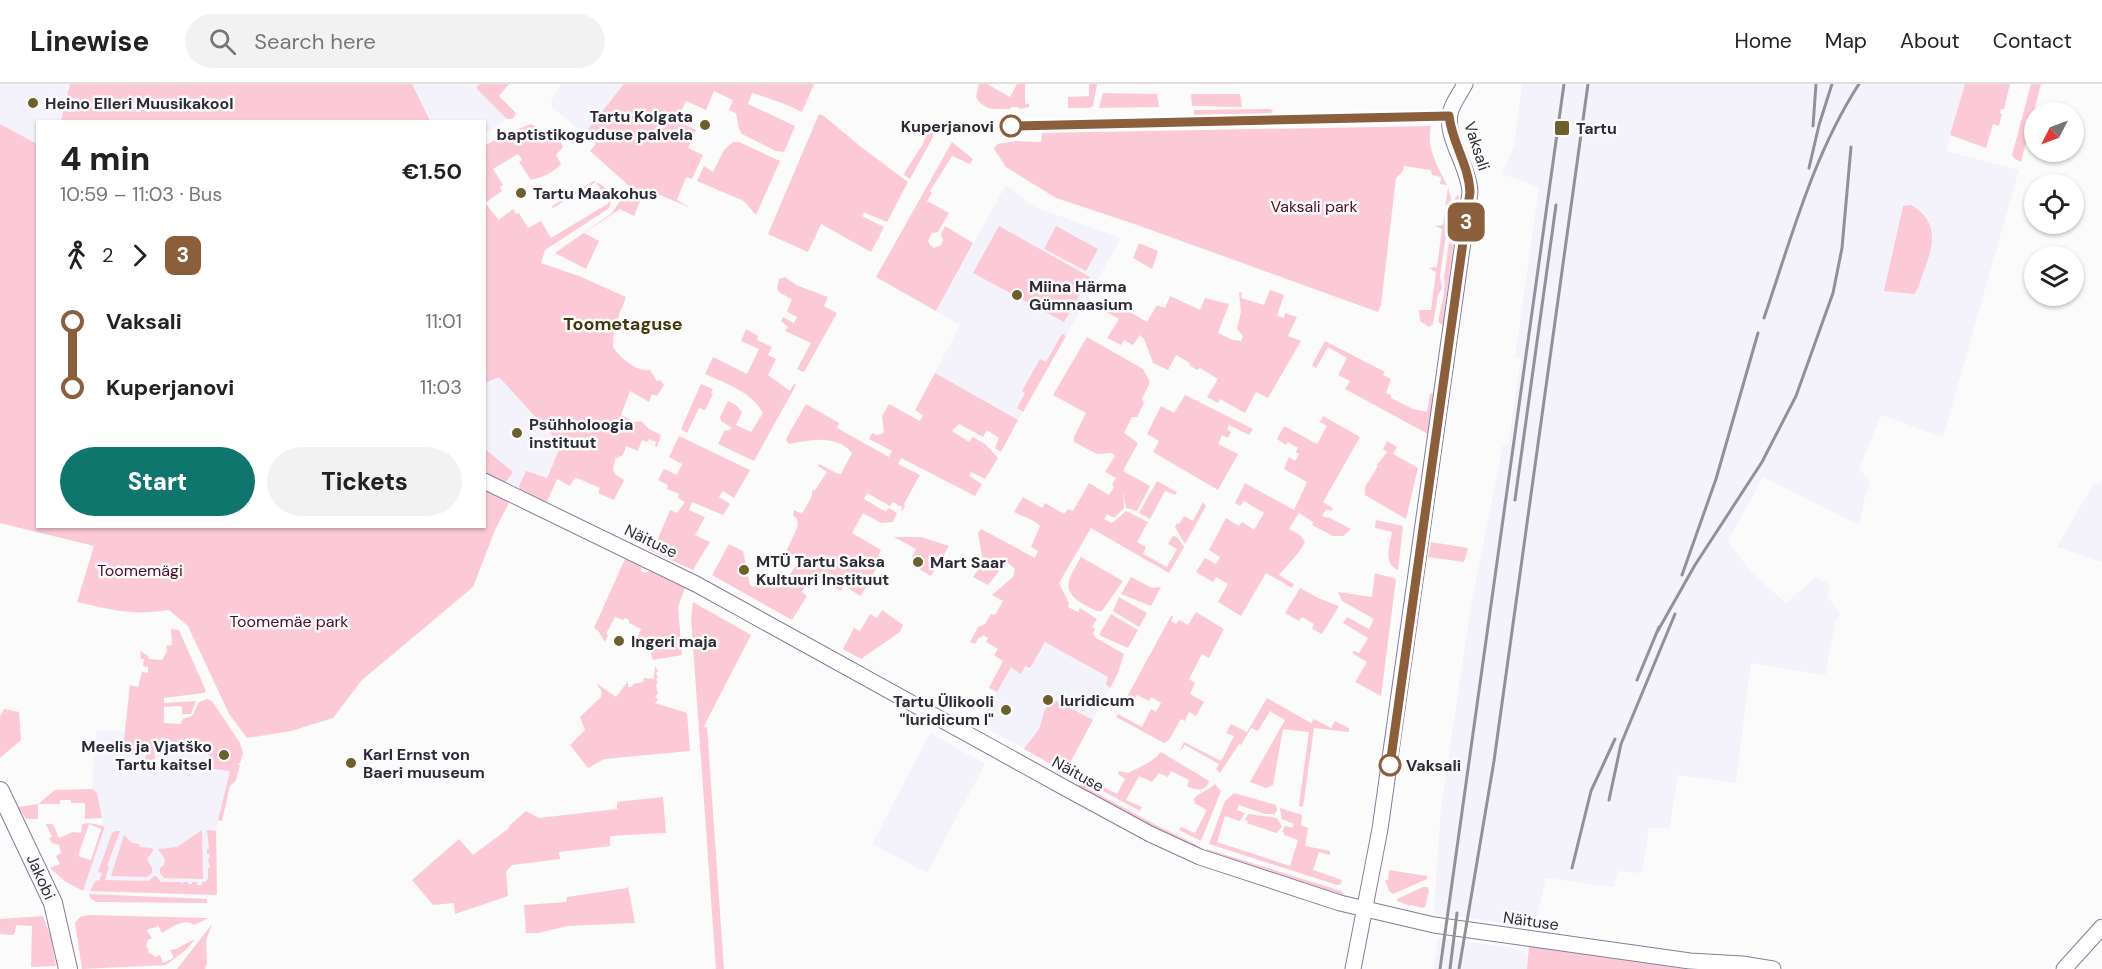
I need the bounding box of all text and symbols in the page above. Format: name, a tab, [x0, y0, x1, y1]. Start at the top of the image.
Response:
search box	[185, 14, 605, 68]
text: Linewise	[30, 23, 149, 60]
icon: search	[206, 25, 239, 58]
text: Search here	[254, 27, 376, 56]
text: Home	[1734, 27, 1792, 55]
text: Map	[1825, 27, 1867, 55]
text: About	[1900, 27, 1960, 55]
text: Contact	[1993, 27, 2072, 55]
place label: Heino Elleri Muusikakool	[45, 93, 234, 114]
marker: Heino Elleri Muusikakool	[26, 96, 40, 110]
north arrow	[2024, 102, 2084, 162]
map controls	[2024, 102, 2084, 306]
place label: Tartu Kolgata baptistikoguduse palvela	[497, 106, 693, 145]
marker: Kuperjanovi	[1000, 115, 1022, 137]
place label: Kuperjanovi	[901, 116, 994, 137]
marker: Tartu Kolgata baptistikoguduse palvela	[698, 118, 712, 132]
place label: Tartu	[1576, 118, 1617, 139]
street label: Vaksali	[1459, 119, 1495, 173]
marker: Tartu	[1553, 119, 1571, 137]
text: 4 min	[60, 137, 150, 180]
text: €1.50	[402, 157, 462, 186]
button: locate	[2024, 174, 2084, 234]
text: 10:59 – 11:03 · Bus	[60, 181, 222, 207]
place label: Tartu Maakohus	[533, 183, 657, 204]
marker: Tartu Maakohus	[514, 186, 528, 200]
park label: Vaksali park	[1270, 196, 1358, 217]
line badge: 3	[1446, 202, 1486, 242]
text: 3	[1460, 208, 1472, 236]
icon: walk	[60, 239, 93, 272]
icon: forward	[123, 239, 156, 272]
text: 3	[177, 241, 189, 269]
text: 2	[102, 242, 114, 268]
button: layers	[2024, 246, 2084, 306]
place label: Miina Härma Gümnaasium	[1029, 276, 1133, 315]
marker: Miina Härma Gümnaasium	[1010, 288, 1024, 302]
text: Vaksali	[106, 307, 182, 336]
text: 11:01	[426, 308, 462, 334]
district label: Toometaguse	[563, 312, 683, 336]
text: Kuperjanovi	[106, 373, 234, 402]
text: 11:03	[420, 374, 462, 400]
place label: Psühholoogia instituut	[529, 414, 633, 453]
marker: Psühholoogia instituut	[510, 426, 524, 440]
button: Start	[60, 447, 255, 516]
button: Tickets	[267, 447, 462, 516]
street label: Näituse	[621, 519, 681, 563]
place label: MTÜ Tartu Saksa Kultuuri Instituut	[756, 551, 889, 590]
place label: Mart Saar	[930, 552, 1006, 573]
marker: Mart Saar	[911, 555, 925, 569]
park label: Toomemägi	[97, 560, 183, 581]
marker: MTÜ Tartu Saksa Kultuuri Instituut	[737, 563, 751, 577]
park label: Toomemäe park	[230, 611, 348, 632]
place label: Ingeri maja	[631, 631, 717, 652]
marker: Ingeri maja	[612, 634, 626, 648]
place label: Iuridicum	[1060, 690, 1135, 711]
place label: Tartu Ülikooli "Iuridicum I"	[893, 691, 994, 730]
marker: Iuridicum	[1041, 693, 1055, 707]
marker: Tartu Ülikooli "Iuridicum I"	[999, 703, 1013, 717]
place label: Meelis ja Vjatško Tartu kaitsel	[81, 736, 212, 775]
place label: Karl Ernst von Baeri muuseum	[363, 744, 485, 783]
marker: Meelis ja Vjatško Tartu kaitsel	[217, 748, 231, 762]
street label: Näituse	[1048, 751, 1108, 797]
marker: Vaksali	[1379, 754, 1401, 776]
place label: Vaksali	[1406, 755, 1461, 776]
marker: Karl Ernst von Baeri muuseum	[344, 756, 358, 770]
street label: Jakobi	[22, 851, 60, 903]
street label: Näituse	[1502, 907, 1560, 935]

